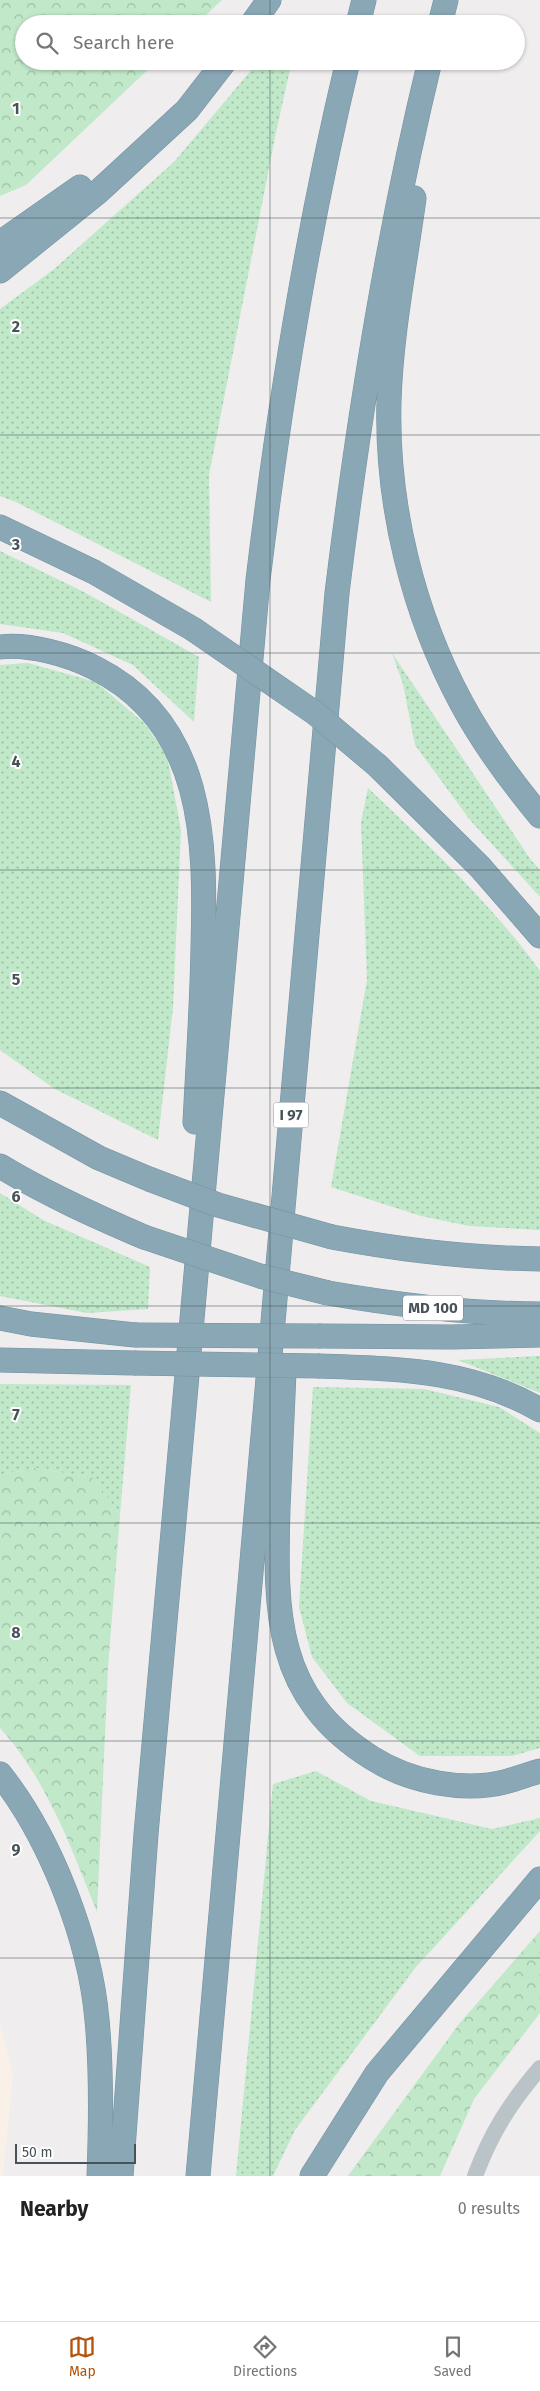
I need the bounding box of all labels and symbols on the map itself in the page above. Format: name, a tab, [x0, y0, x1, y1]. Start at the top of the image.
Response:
text: 1	[12, 99, 20, 118]
text: 2	[12, 317, 20, 336]
text: 3	[11, 535, 20, 554]
text: 4	[11, 752, 21, 771]
text: 5	[12, 970, 21, 989]
road number: I 97	[274, 1102, 308, 1128]
text: 6	[11, 1187, 21, 1206]
road number: MD 100	[403, 1296, 463, 1320]
text: 7	[12, 1405, 20, 1424]
text: 8	[11, 1623, 21, 1642]
text: 9	[12, 1840, 21, 1859]
scale bar	[15, 2141, 136, 2164]

